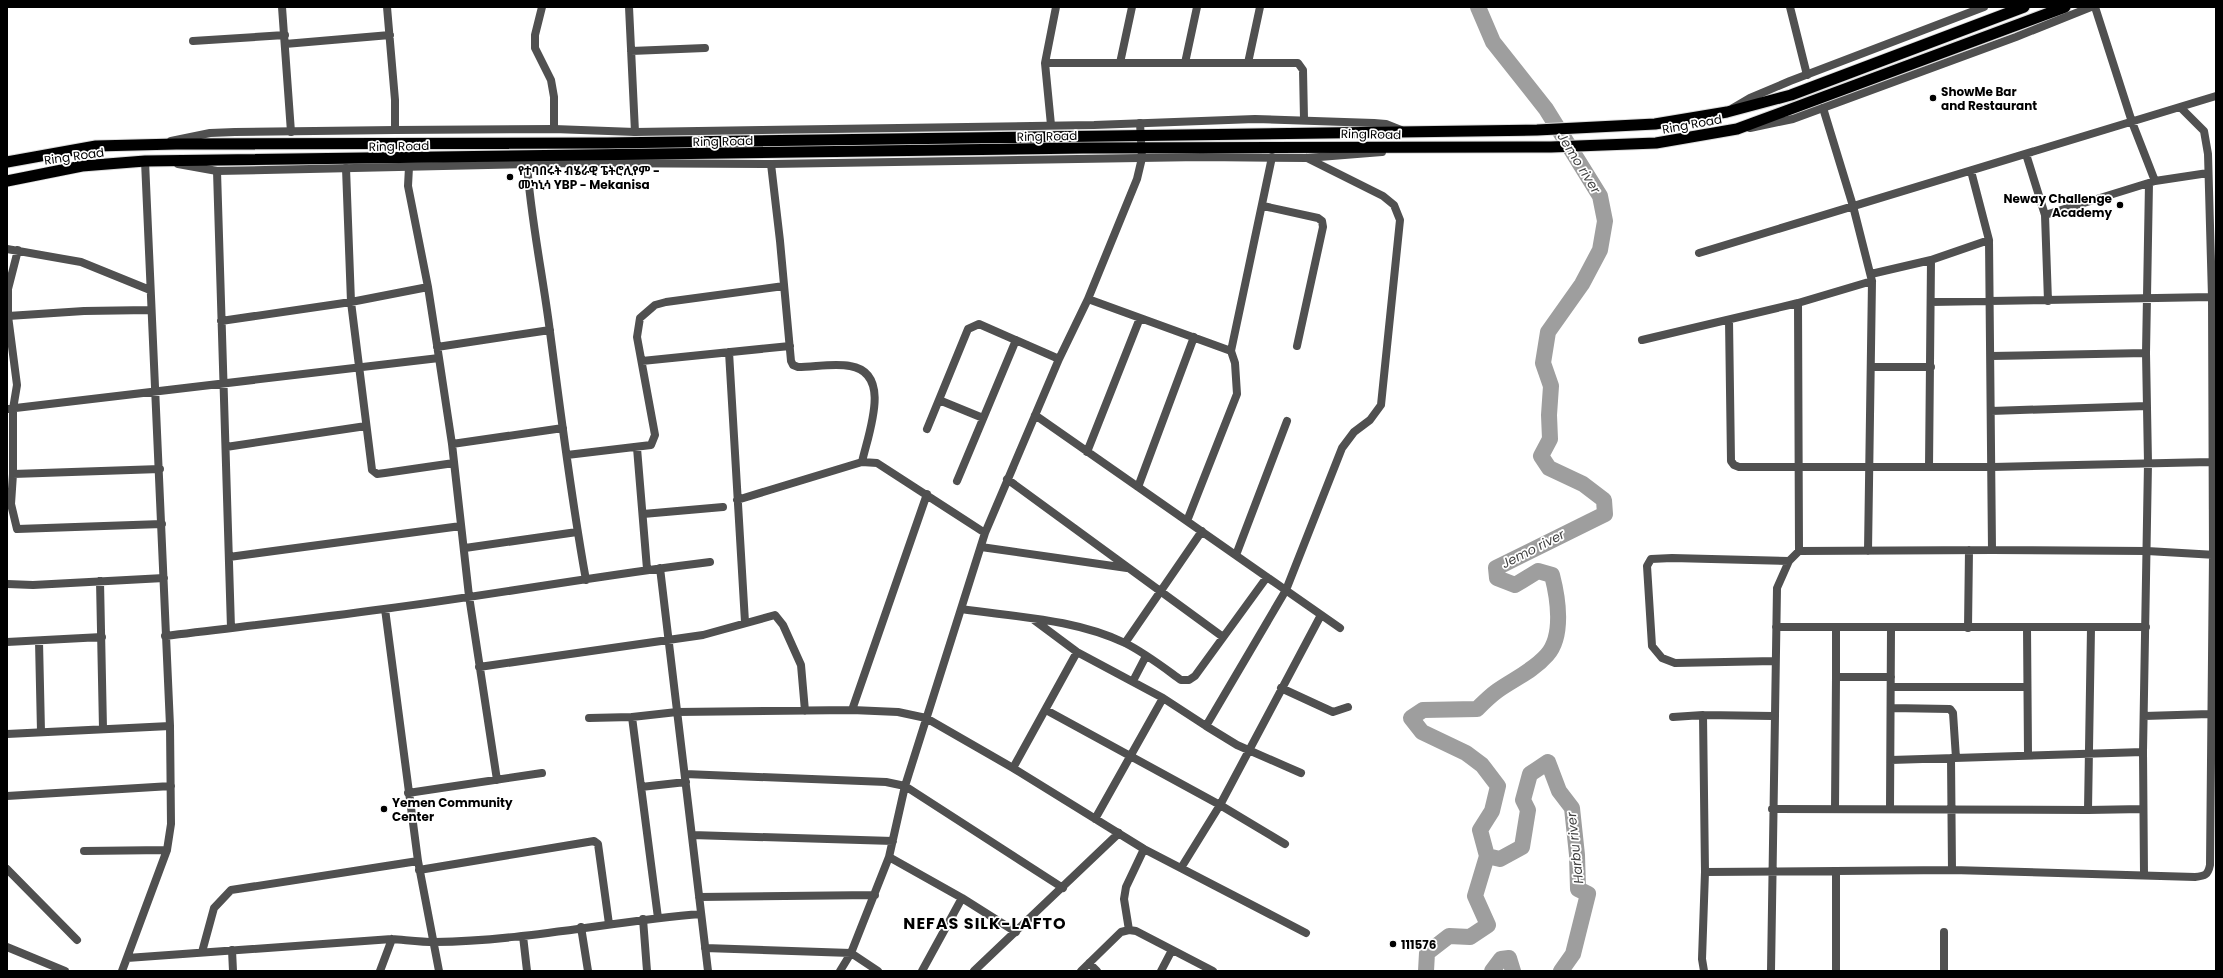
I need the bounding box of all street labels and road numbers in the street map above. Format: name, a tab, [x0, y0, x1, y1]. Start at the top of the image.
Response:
street label: Ring Road	[1661, 110, 1723, 138]
street label: Ring Road	[1341, 125, 1401, 143]
street label: Ring Road	[1017, 127, 1077, 145]
street label: Ring Road	[693, 132, 753, 150]
street label: Ring Road	[369, 137, 429, 155]
street label: Ring Road	[43, 143, 105, 169]

